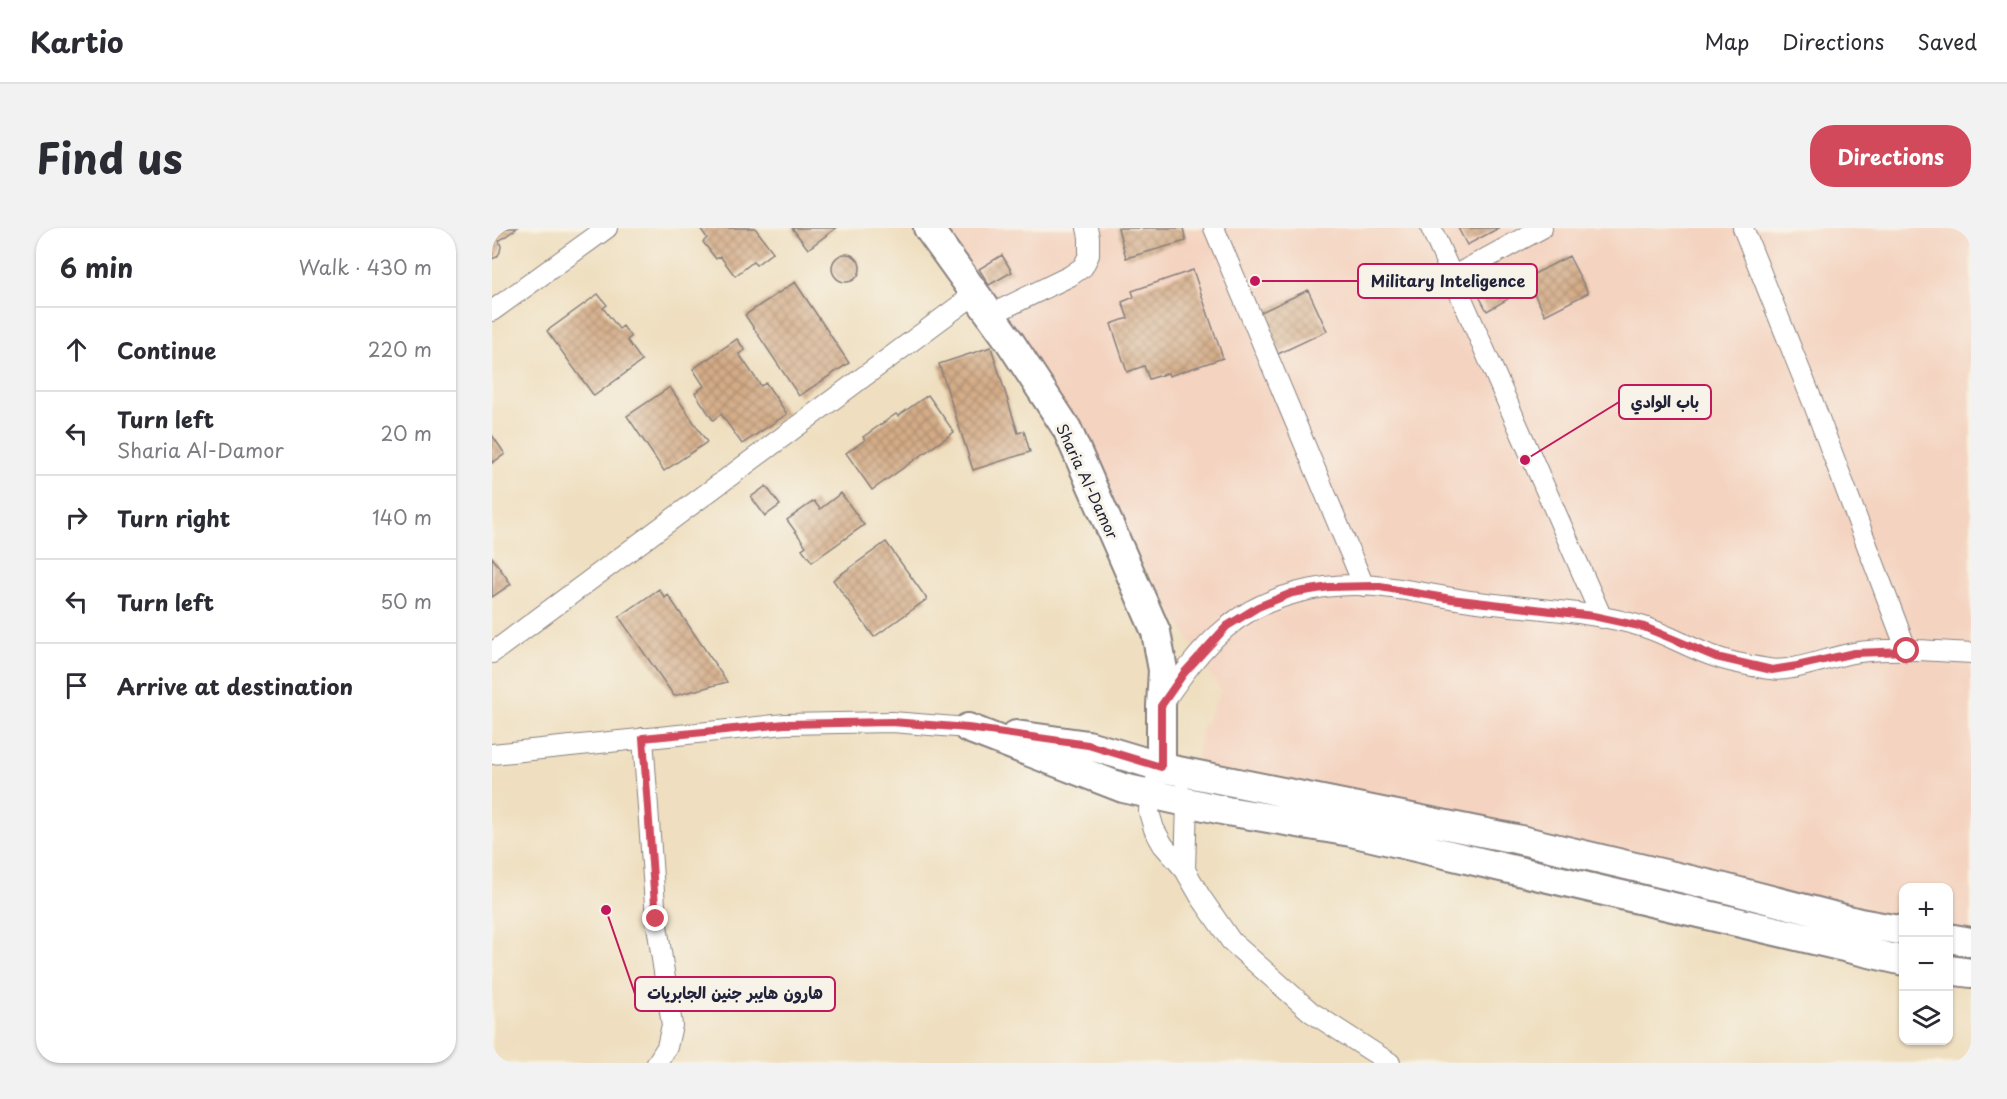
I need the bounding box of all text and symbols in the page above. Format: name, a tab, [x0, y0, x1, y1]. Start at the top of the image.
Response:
text: Kartio	[30, 20, 124, 63]
text: Map	[1704, 25, 1749, 57]
text: Directions	[1782, 25, 1884, 57]
text: Saved	[1917, 25, 1977, 57]
text: Find us	[36, 125, 183, 188]
button: Directions	[1810, 125, 1971, 187]
text: 6 min	[60, 248, 133, 287]
text: Walk · 430 m	[299, 252, 432, 282]
callout: Military Inteligence	[1358, 264, 1537, 298]
text: Military Inteligence	[1371, 268, 1525, 292]
icon: ahead	[60, 333, 93, 366]
text: Continue	[117, 333, 216, 366]
text: 220 m	[368, 334, 432, 364]
callout: باب الوادي	[1619, 385, 1711, 419]
text: باب الوادي	[1631, 389, 1699, 415]
text: Turn left	[117, 402, 214, 435]
icon: left	[60, 417, 93, 450]
text: 20 m	[380, 418, 432, 448]
street label: Sharia Al-Damor	[1051, 419, 1125, 543]
text: Sharia Al-Damor	[117, 435, 284, 465]
icon: right	[60, 501, 93, 534]
text: Turn right	[117, 501, 230, 534]
text: 140 m	[372, 502, 432, 532]
icon: left	[60, 585, 93, 618]
text: Turn left	[117, 585, 214, 618]
text: 50 m	[380, 586, 432, 616]
route start	[1893, 637, 1919, 663]
icon: arrive	[60, 669, 93, 702]
text: Arrive at destination	[117, 669, 353, 702]
map controls	[1899, 883, 1953, 1045]
button: +	[1899, 883, 1953, 937]
route end	[642, 905, 668, 931]
button: −	[1899, 937, 1953, 991]
callout: هارون هايبر جنين الجابريات	[635, 977, 835, 1011]
text: هارون هايبر جنين الجابريات	[647, 980, 823, 1004]
button: layers	[1899, 991, 1953, 1045]

